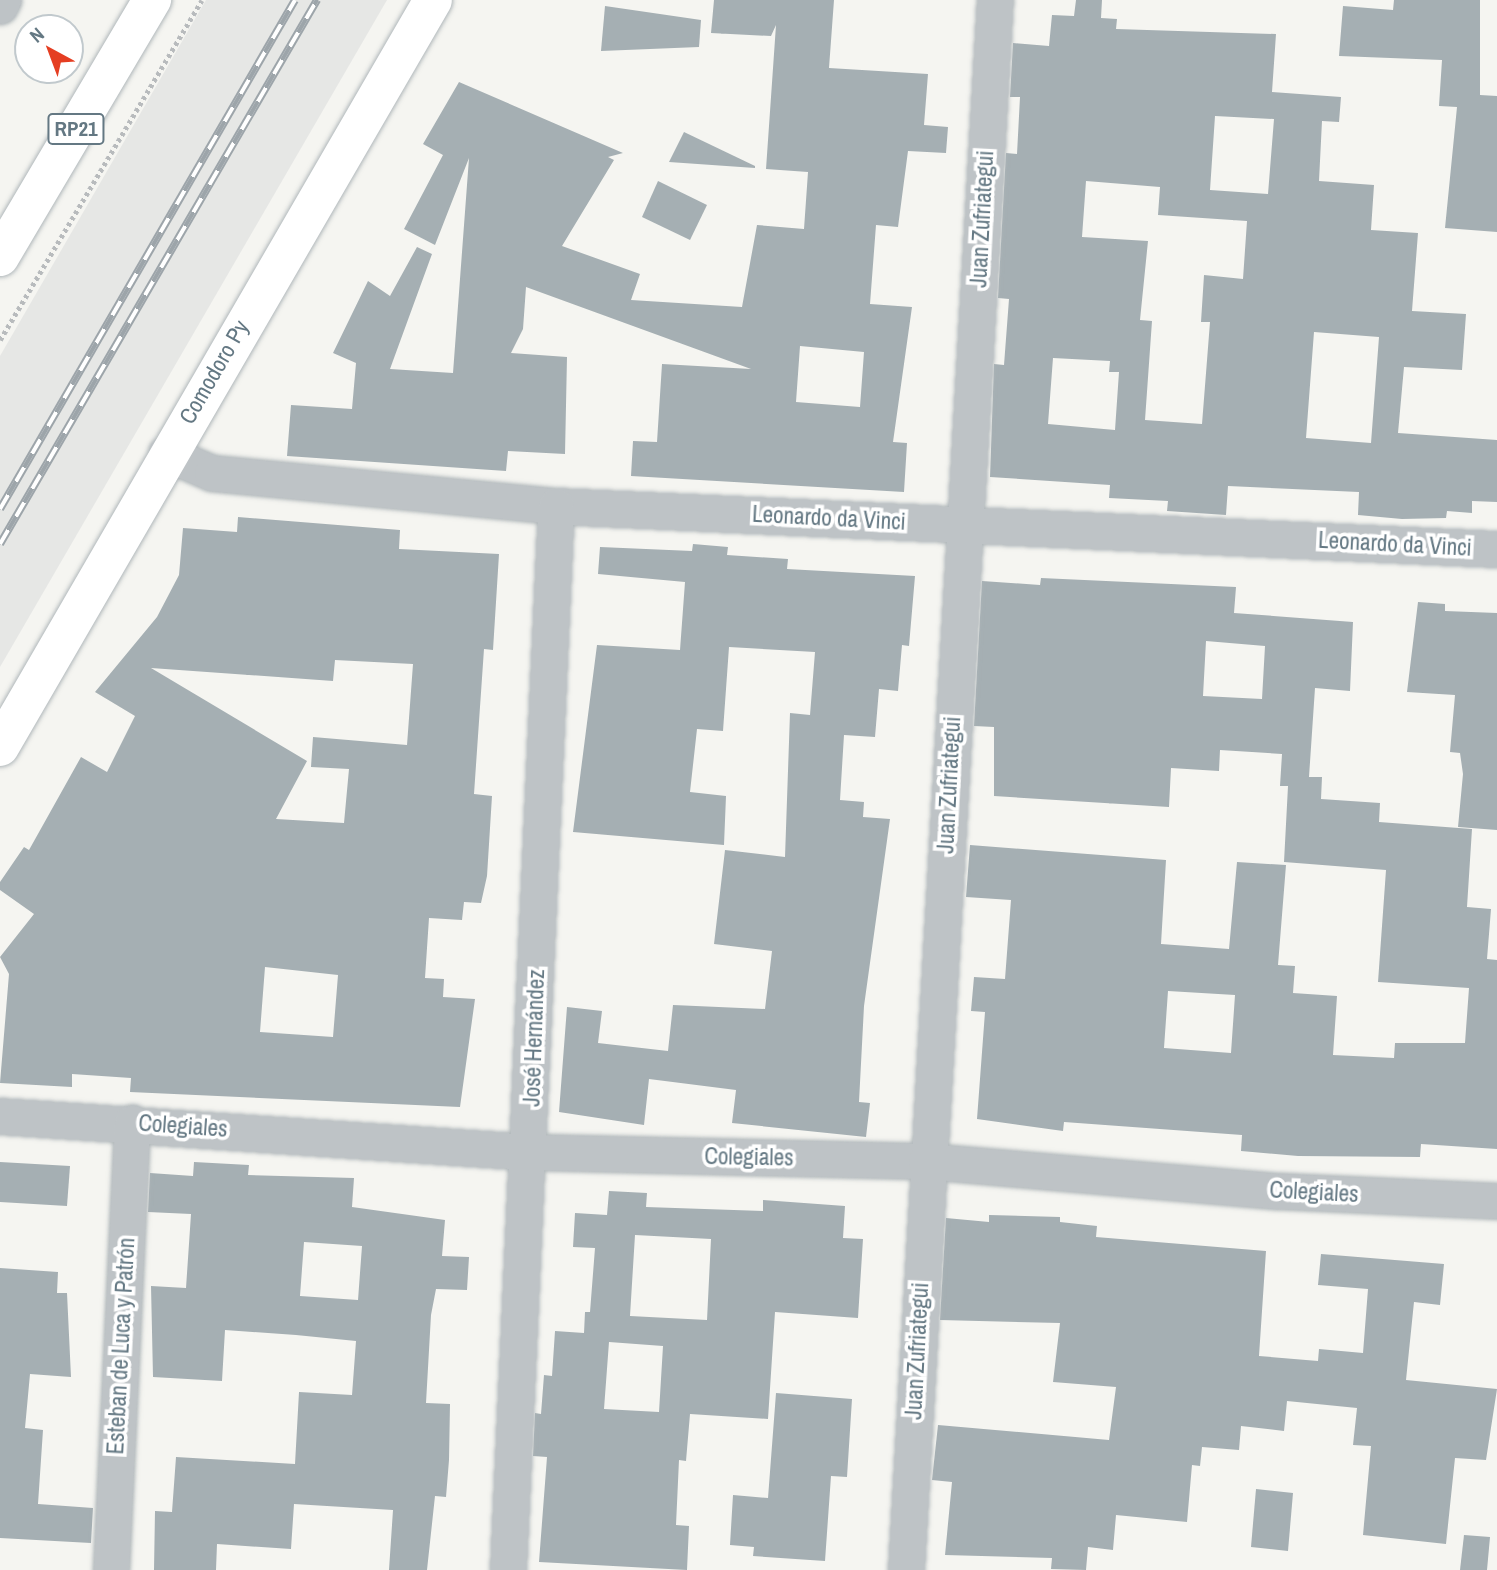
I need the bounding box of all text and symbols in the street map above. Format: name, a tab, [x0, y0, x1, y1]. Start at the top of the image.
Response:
north arrow	[14, 14, 84, 84]
text: N	[24, 21, 49, 48]
road number: RP21	[46, 111, 106, 146]
street label: Juan Zufriategui	[965, 150, 999, 288]
street label: Comodoro Py	[173, 315, 255, 429]
street label: Leonardo da Vinci	[751, 500, 907, 536]
street label: Leonardo da Vinci	[1317, 526, 1473, 562]
street label: Juan Zufriategui	[932, 716, 966, 854]
street label: José Hernández	[518, 969, 550, 1107]
street label: Colegiales	[138, 1109, 228, 1143]
street label: Colegiales	[704, 1142, 794, 1172]
street label: Colegiales	[1269, 1176, 1359, 1208]
street label: Esteban de Luca y Patrón	[102, 1237, 140, 1455]
street label: Juan Zufriategui	[900, 1282, 934, 1420]

